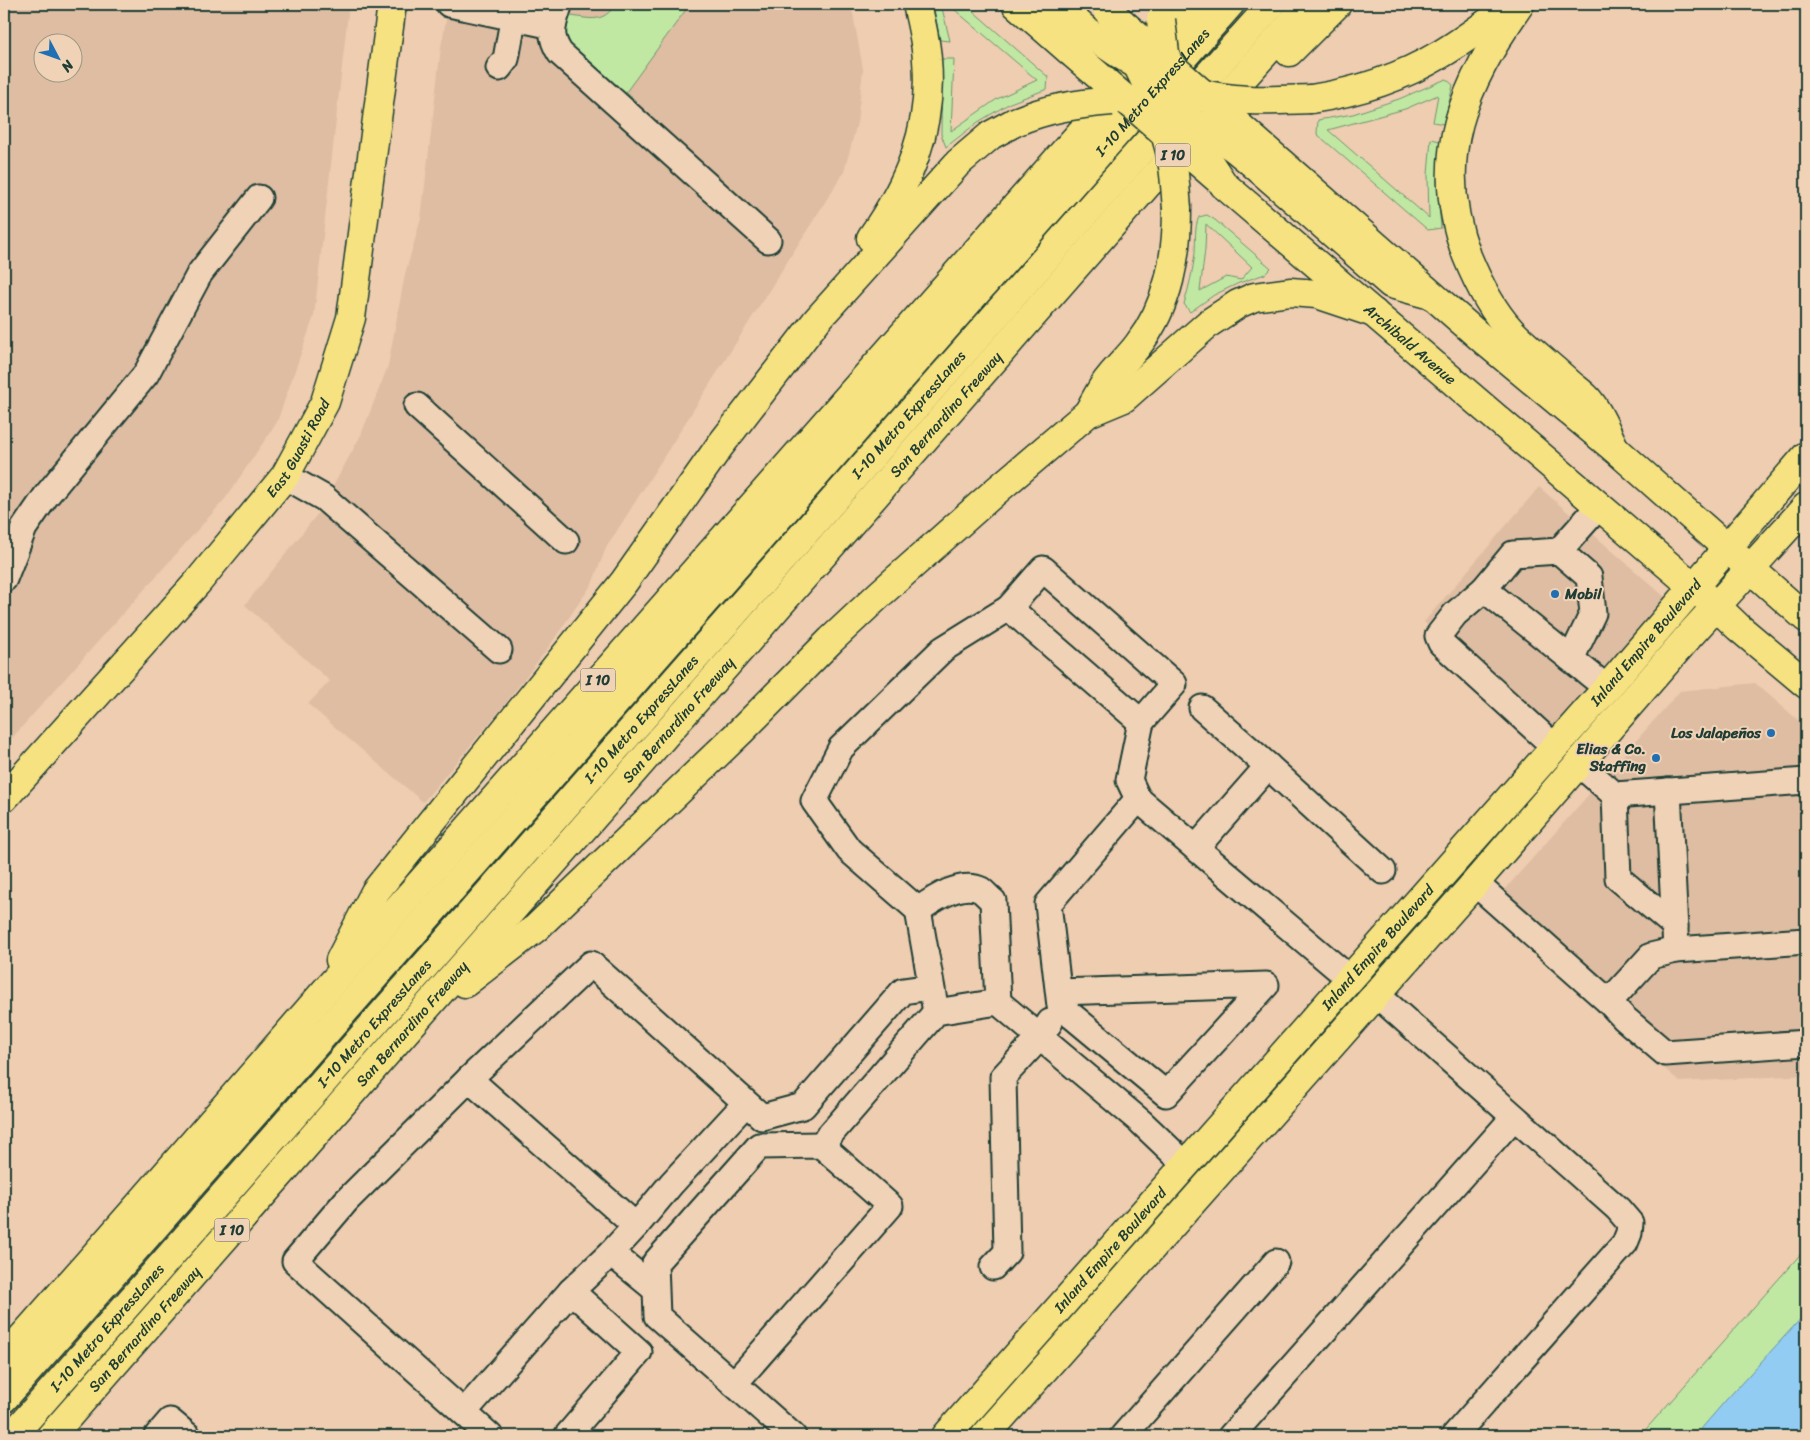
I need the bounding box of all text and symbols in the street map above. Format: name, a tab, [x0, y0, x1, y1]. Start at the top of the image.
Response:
street label: I-10 Metro ExpressLanes	[1088, 21, 1217, 163]
north arrow	[32, 32, 82, 82]
text: N	[55, 54, 81, 78]
road number: I 10	[1156, 144, 1190, 166]
street label: Archibald Avenue	[1357, 296, 1463, 392]
street label: I-10 Metro ExpressLanes	[844, 344, 973, 486]
street label: San Bernardino Freeway	[883, 345, 1009, 484]
street label: East Guasti Road	[259, 393, 338, 504]
street label: Inland Empire Boulevard	[1583, 572, 1709, 713]
place label: Mobil	[1564, 581, 1602, 607]
marker: Mobil	[1549, 588, 1561, 600]
street label: I-10 Metro ExpressLanes	[577, 648, 706, 790]
street label: San Bernardino Freeway	[616, 651, 741, 789]
road number: I 10	[580, 668, 616, 692]
place label: Los Jalapeños	[1671, 720, 1762, 746]
marker: Los Jalapeños	[1765, 727, 1777, 739]
place label: Elias & Co. Staffing	[1576, 736, 1646, 779]
marker: Elias & Co. Staffing	[1650, 752, 1662, 764]
street label: Inland Empire Boulevard	[1314, 878, 1442, 1017]
street label: I-10 Metro ExpressLanes	[310, 953, 439, 1094]
street label: San Bernardino Freeway	[349, 954, 475, 1093]
street label: Inland Empire Boulevard	[1046, 1180, 1174, 1320]
road number: I 10	[214, 1218, 250, 1242]
street label: I-10 Metro ExpressLanes	[43, 1257, 171, 1399]
street label: San Bernardino Freeway	[82, 1260, 208, 1398]

